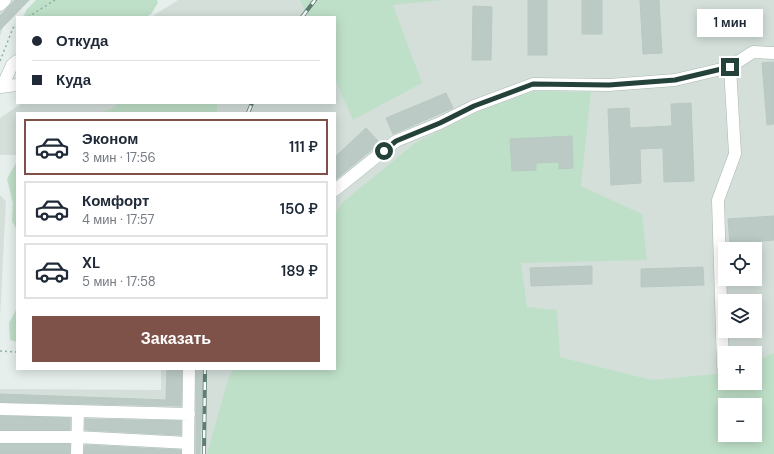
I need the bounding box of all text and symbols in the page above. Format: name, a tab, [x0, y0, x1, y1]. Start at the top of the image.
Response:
callout: 1 мин	[697, 9, 763, 37]
text: 1 мин	[713, 14, 747, 31]
text: Откуда	[56, 31, 108, 51]
route end	[721, 58, 739, 76]
text: Куда	[56, 70, 91, 90]
icon: car	[34, 129, 70, 165]
text: Эконом	[82, 129, 138, 149]
text: 111 ₽	[289, 137, 318, 157]
route start	[375, 142, 393, 160]
text: 3 мин · 17:56	[82, 149, 156, 166]
icon: car	[34, 191, 70, 227]
text: Комфорт	[82, 191, 149, 211]
text: 150 ₽	[280, 199, 318, 219]
text: 4 мин · 17:57	[82, 211, 155, 228]
map controls	[718, 242, 762, 442]
button: locate	[718, 242, 762, 286]
icon: car	[34, 253, 70, 289]
text: XL	[82, 253, 100, 273]
text: 189 ₽	[281, 261, 318, 281]
text: 5 мин · 17:58	[82, 273, 156, 290]
button: layers	[718, 294, 762, 338]
button: Заказать	[32, 316, 320, 362]
button: +	[718, 346, 762, 390]
button: −	[718, 398, 762, 442]

